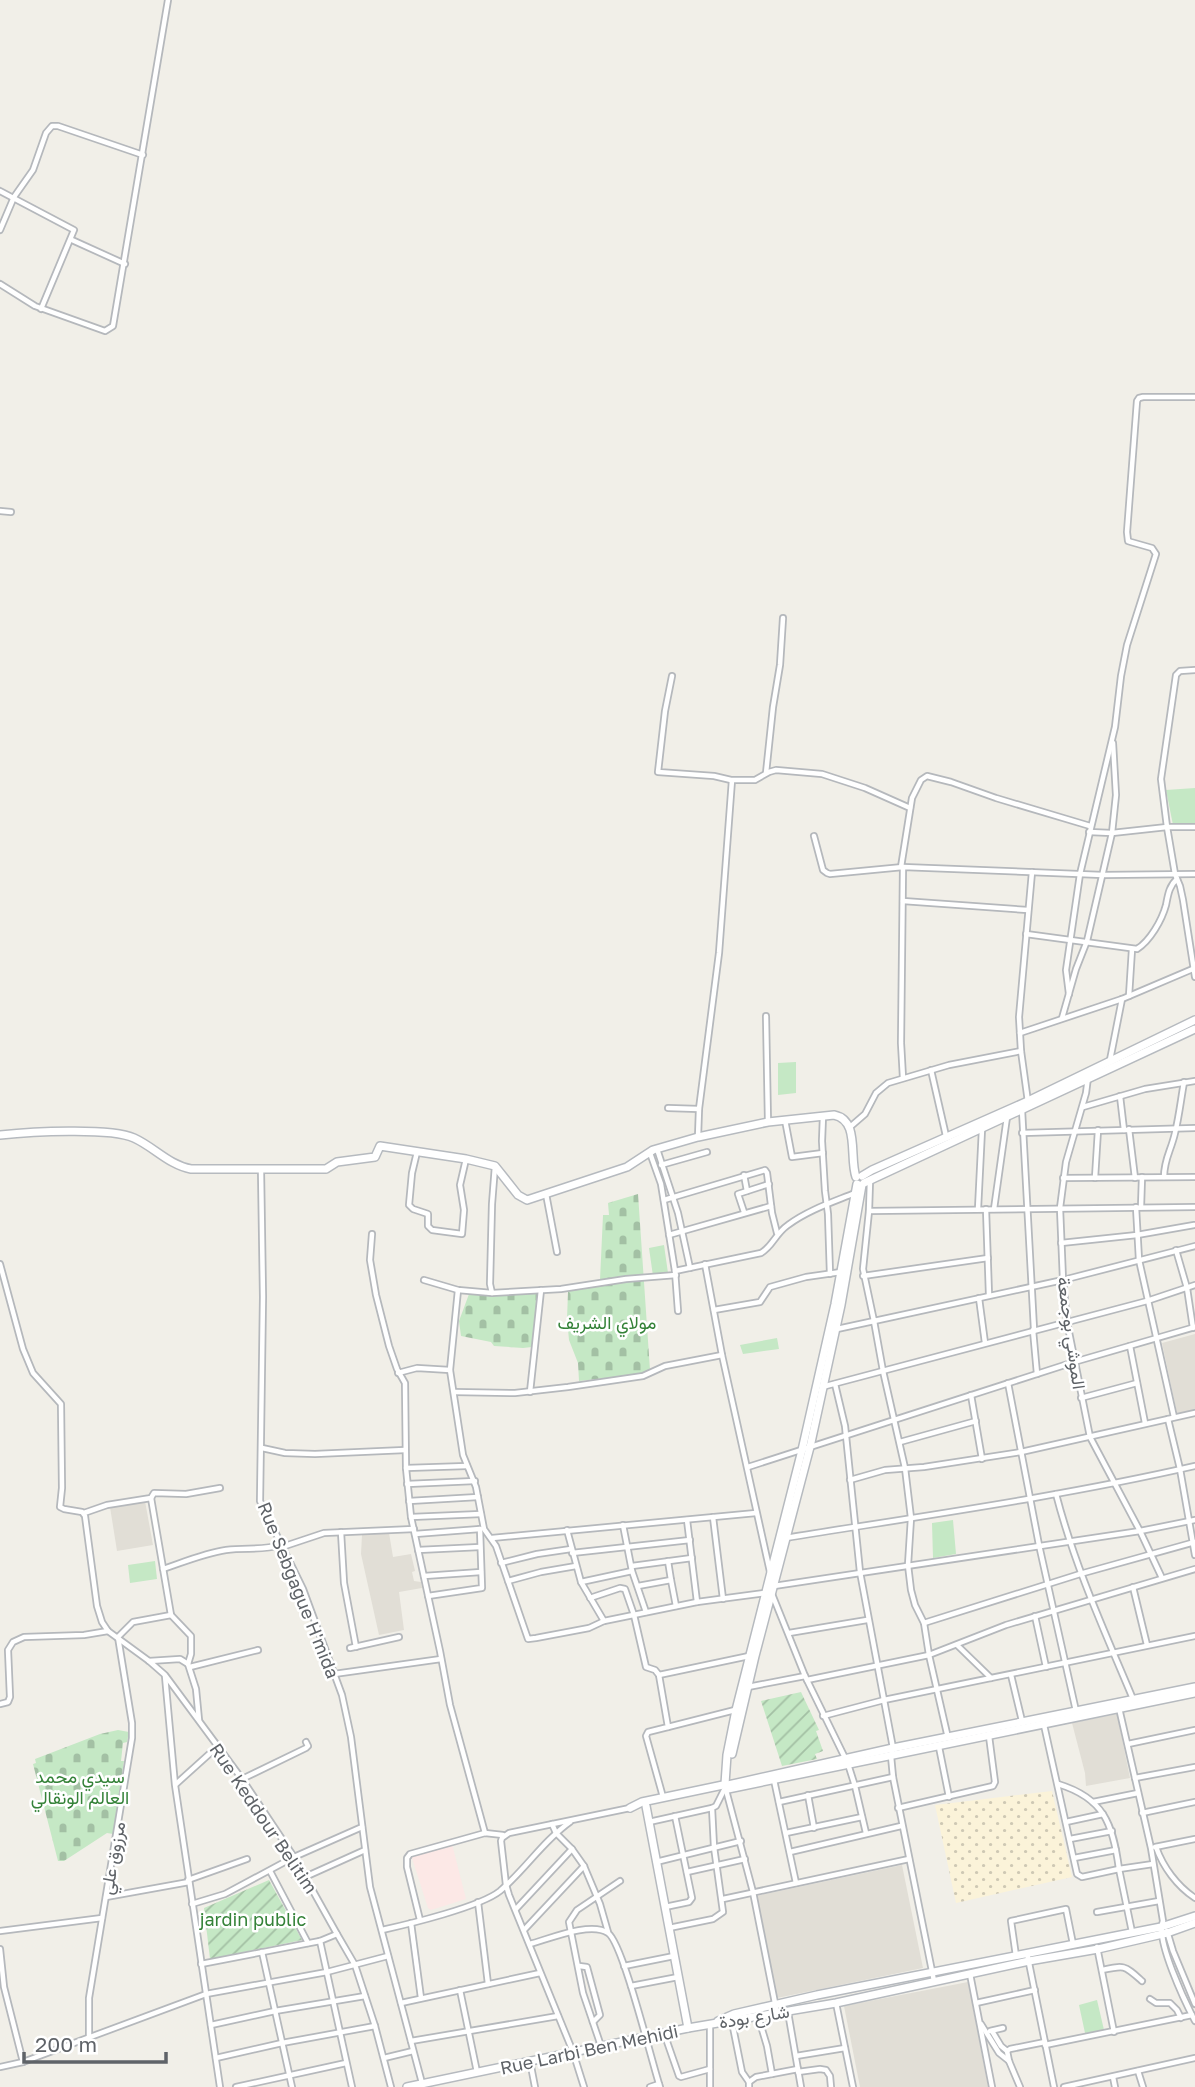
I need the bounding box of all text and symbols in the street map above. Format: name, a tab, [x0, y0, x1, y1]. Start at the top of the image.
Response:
street label: الموشي بوجمعة	[1048, 1275, 1091, 1391]
park label: مولاي الشريف	[558, 1311, 656, 1338]
street label: Rue Sebgague H'mida	[253, 1498, 345, 1682]
street label: Rue Keddour Belitim	[206, 1739, 322, 1897]
park label: سيدي محمد العالم الونقالي	[31, 1765, 129, 1813]
street label: مرزوق علي	[95, 1820, 134, 1897]
park label: jardin public	[199, 1908, 307, 1930]
street label: شارع بودة	[717, 2000, 791, 2034]
street label: Rue Larbi Ben Mehidi	[498, 2019, 680, 2079]
scale bar	[24, 2021, 166, 2064]
text: 200 m	[35, 2031, 97, 2057]

